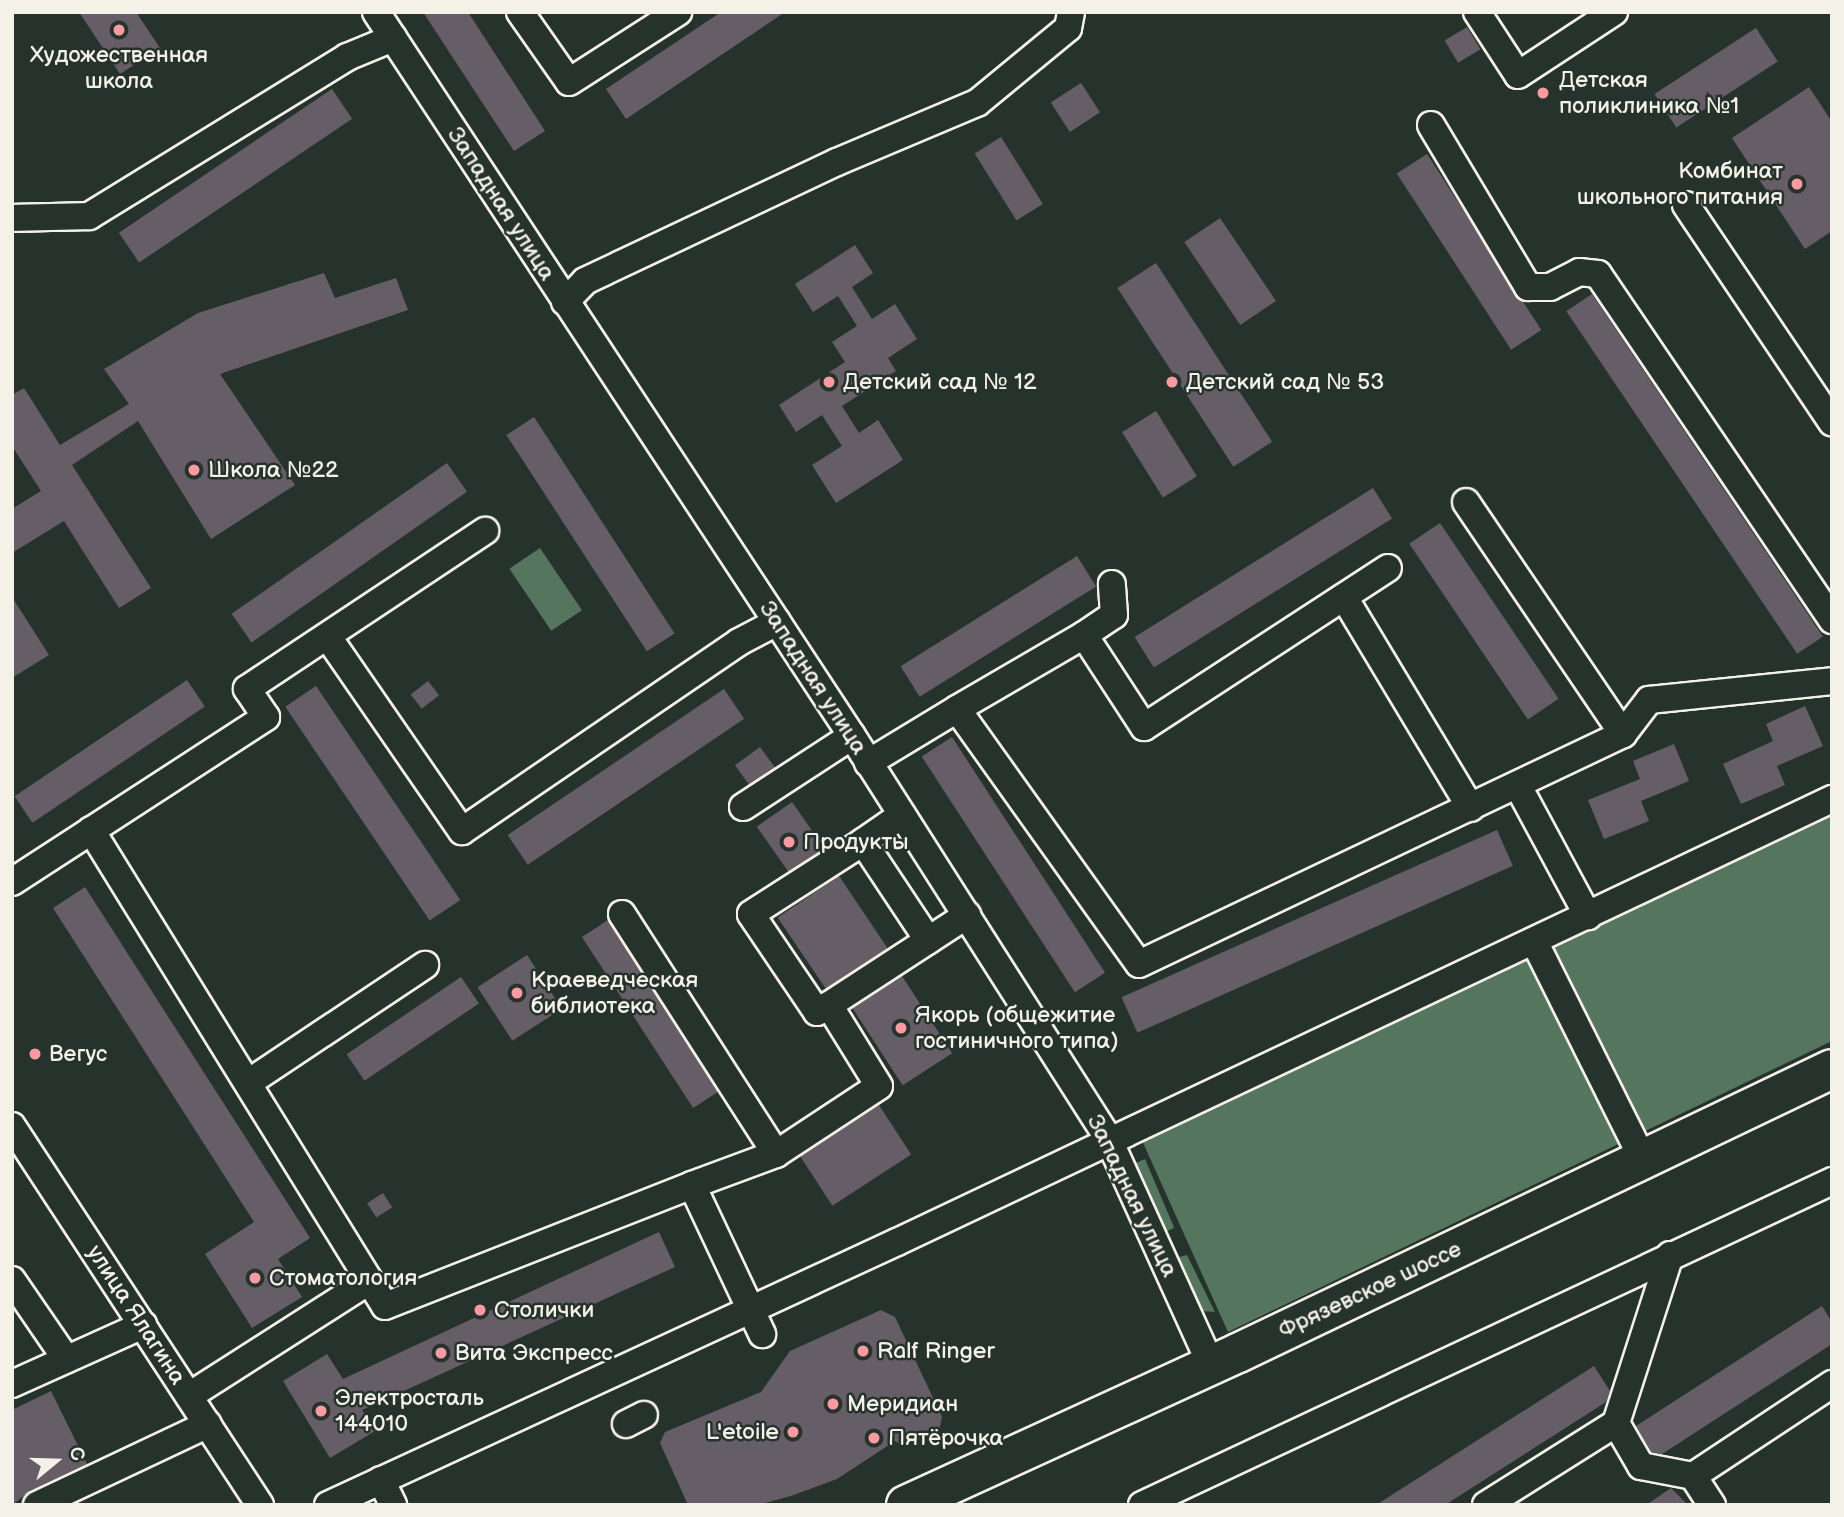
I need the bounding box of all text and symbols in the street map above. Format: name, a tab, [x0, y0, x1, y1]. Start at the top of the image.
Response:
marker: Художественная школа	[111, 22, 127, 38]
place label: Художественная школа	[30, 41, 208, 95]
place label: Детская поликлиника №1	[1559, 66, 1739, 120]
marker: Детская поликлиника №1	[1533, 83, 1553, 103]
street label: Западная улица	[441, 122, 561, 286]
place label: Комбинат школьного питания	[1577, 157, 1783, 211]
marker: Комбинат школьного питания	[1789, 176, 1805, 192]
place label: Детский сад № 12	[843, 368, 1036, 396]
place label: Детский сад № 53	[1186, 368, 1384, 396]
marker: Детский сад № 12	[821, 374, 837, 390]
marker: Детский сад № 53	[1164, 374, 1180, 390]
place label: Школа №22	[208, 456, 339, 484]
marker: Школа №22	[186, 462, 202, 478]
street label: Западная улица	[753, 596, 873, 760]
place label: Продукты	[803, 828, 909, 856]
marker: Продукты	[781, 834, 797, 850]
place label: Краеведческая библиотека	[531, 966, 698, 1020]
marker: Краеведческая библиотека	[509, 985, 525, 1001]
place label: Якорь (общежитие гостиничного типа)	[915, 1001, 1119, 1055]
marker: Якорь (общежитие гостиничного типа)	[893, 1020, 909, 1036]
place label: Вегус	[49, 1040, 107, 1068]
marker: Вегус	[27, 1046, 43, 1062]
street label: Западная улица	[1081, 1110, 1183, 1282]
street label: Фрязевское шоссе	[1274, 1235, 1466, 1345]
street label: улица Ялагина	[81, 1240, 191, 1390]
place label: Стоматология	[269, 1264, 417, 1292]
marker: Стоматология	[247, 1270, 263, 1286]
place label: Столички	[494, 1296, 594, 1324]
marker: Столички	[472, 1302, 488, 1318]
place label: Ralf Ringer	[877, 1337, 995, 1365]
place label: Вита Экспресс	[455, 1339, 613, 1367]
marker: Ralf Ringer	[855, 1343, 871, 1359]
marker: Вита Экспресс	[433, 1345, 449, 1361]
place label: Электросталь 144010	[335, 1384, 484, 1438]
place label: Меридиан	[847, 1390, 958, 1418]
marker: Меридиан	[825, 1396, 841, 1412]
marker: Электросталь 144010	[313, 1403, 329, 1419]
place label: L'etoile	[706, 1418, 779, 1446]
marker: L'etoile	[785, 1424, 801, 1440]
place label: Пятёрочка	[888, 1424, 1003, 1452]
north arrow	[21, 1426, 91, 1496]
marker: Пятёрочка	[866, 1430, 882, 1446]
text: С	[63, 1444, 89, 1464]

